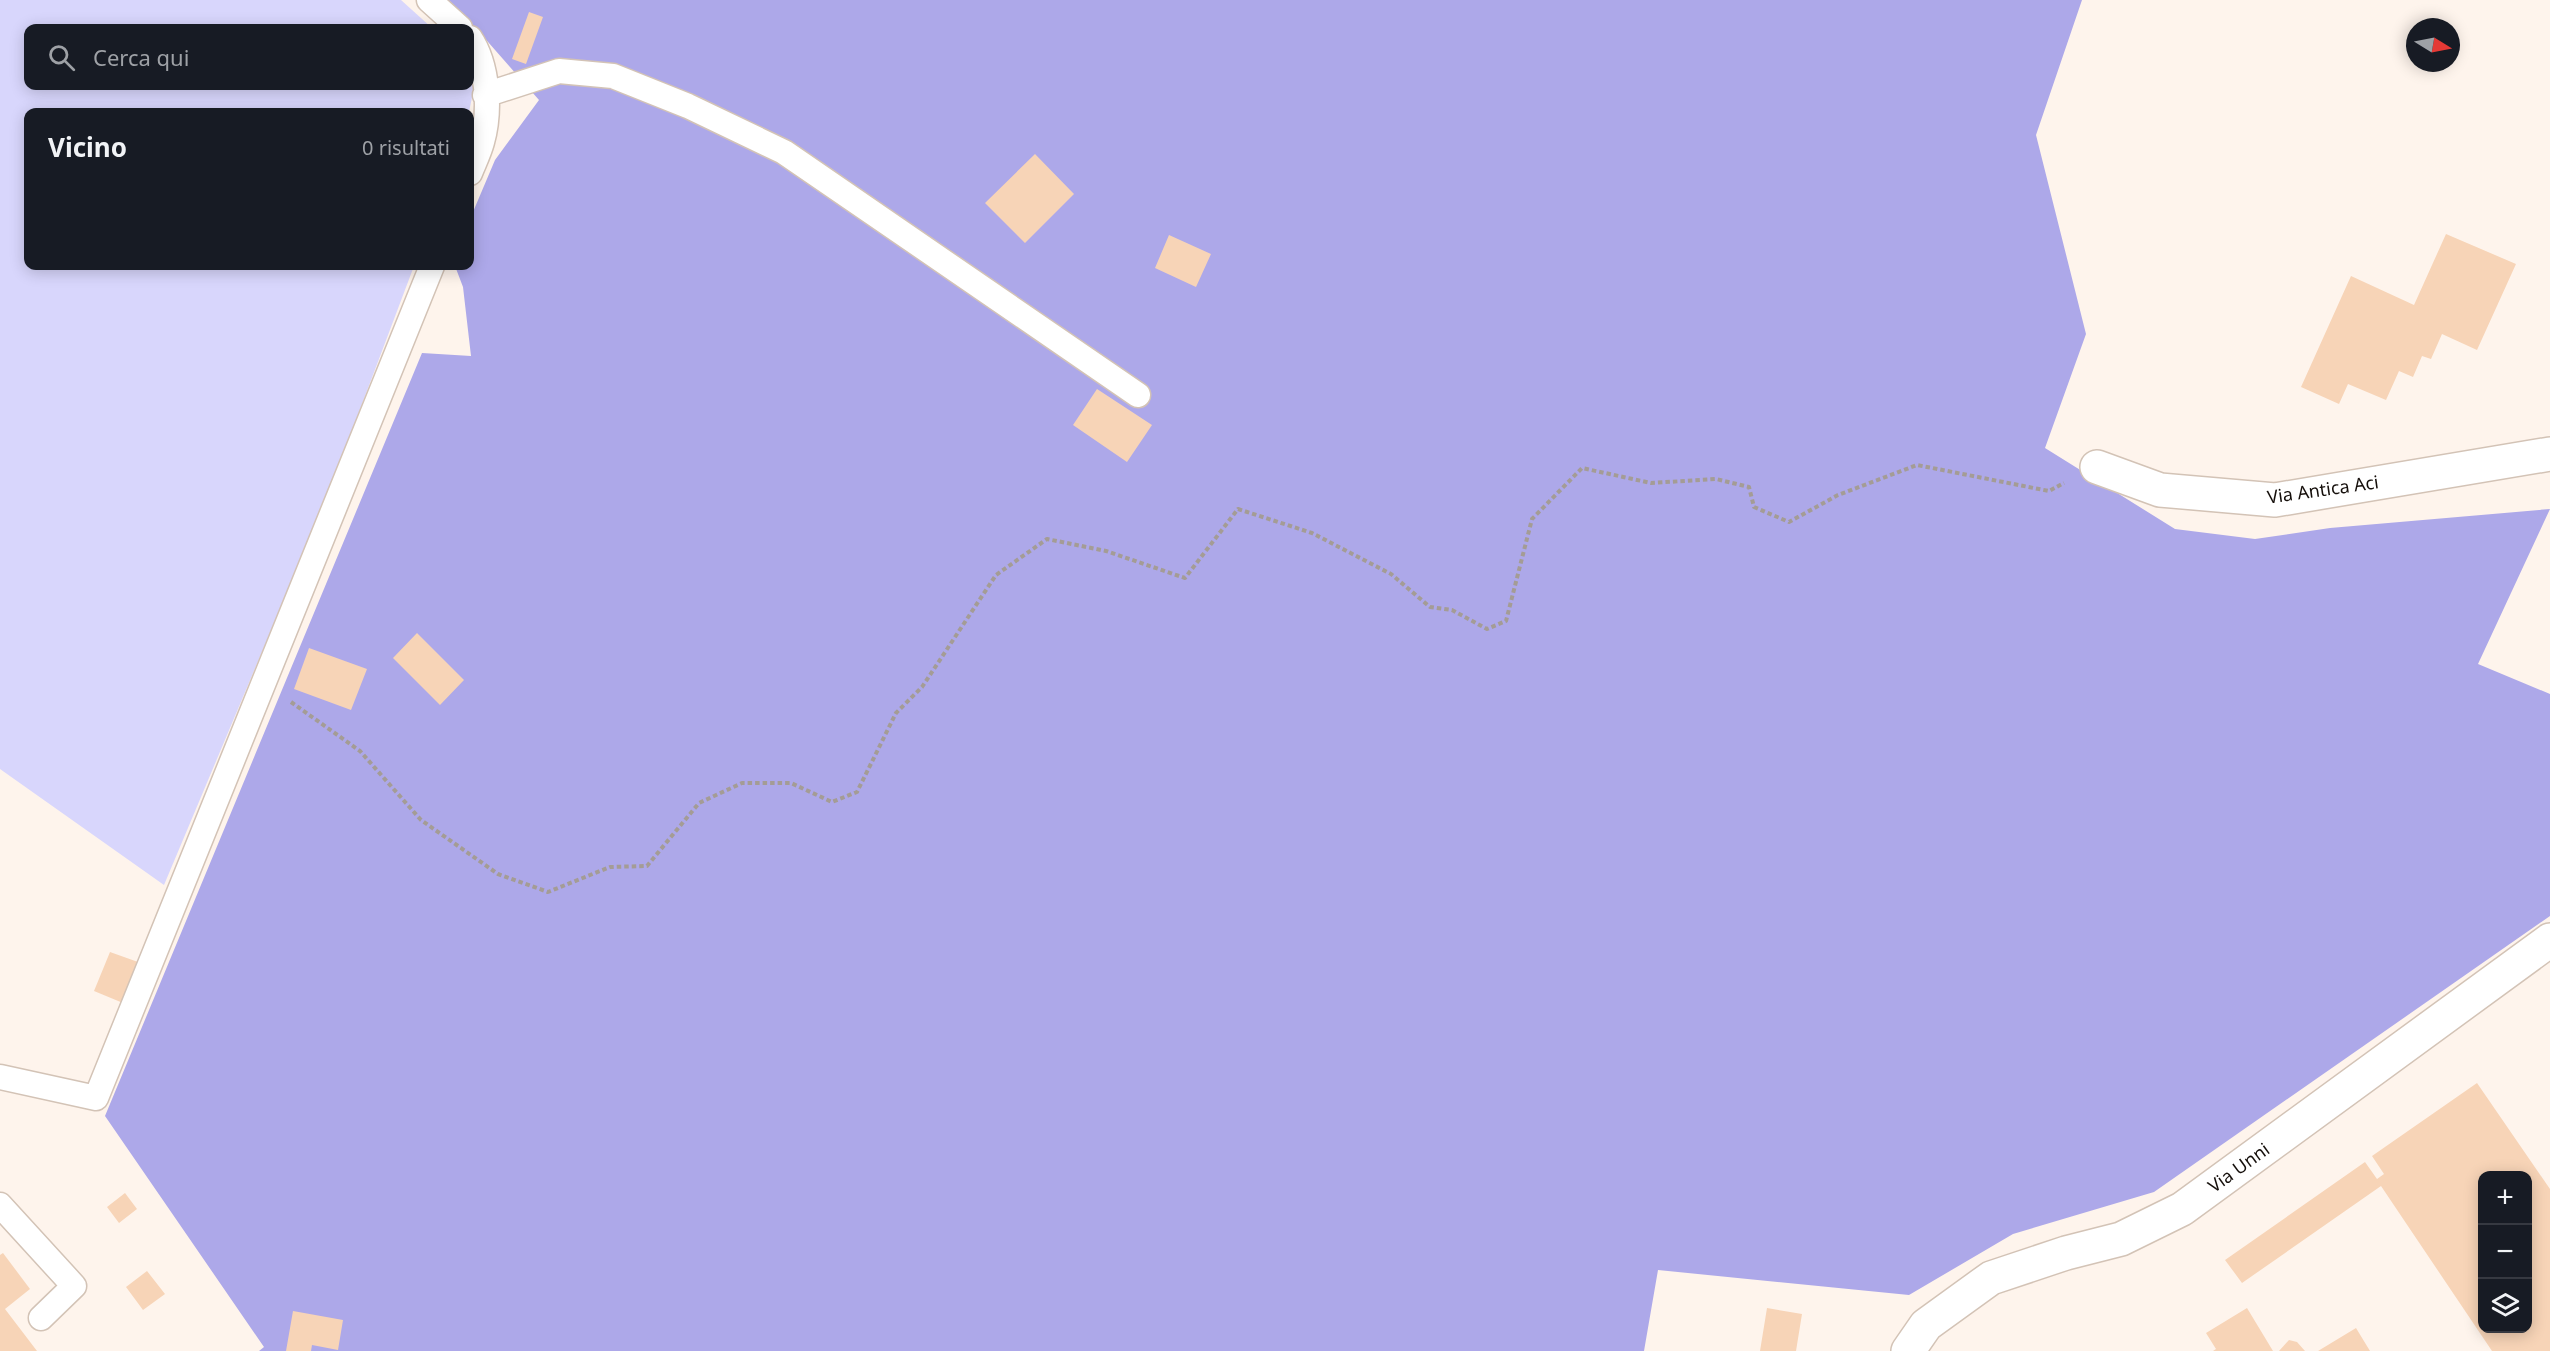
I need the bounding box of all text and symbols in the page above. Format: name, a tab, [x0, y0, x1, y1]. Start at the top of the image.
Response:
north arrow	[2406, 18, 2460, 72]
search box	[24, 24, 474, 90]
icon: search	[45, 41, 78, 74]
text: Cerca qui	[93, 42, 189, 72]
text: Vicino	[48, 129, 127, 165]
text: 0 risultati	[362, 134, 450, 161]
street label: Via Antica Aci	[2266, 469, 2380, 509]
street label: Via Unni	[2203, 1137, 2274, 1198]
map controls	[2478, 1171, 2532, 1333]
button: +	[2478, 1171, 2532, 1225]
button: −	[2478, 1225, 2532, 1279]
button: layers	[2478, 1279, 2532, 1333]

